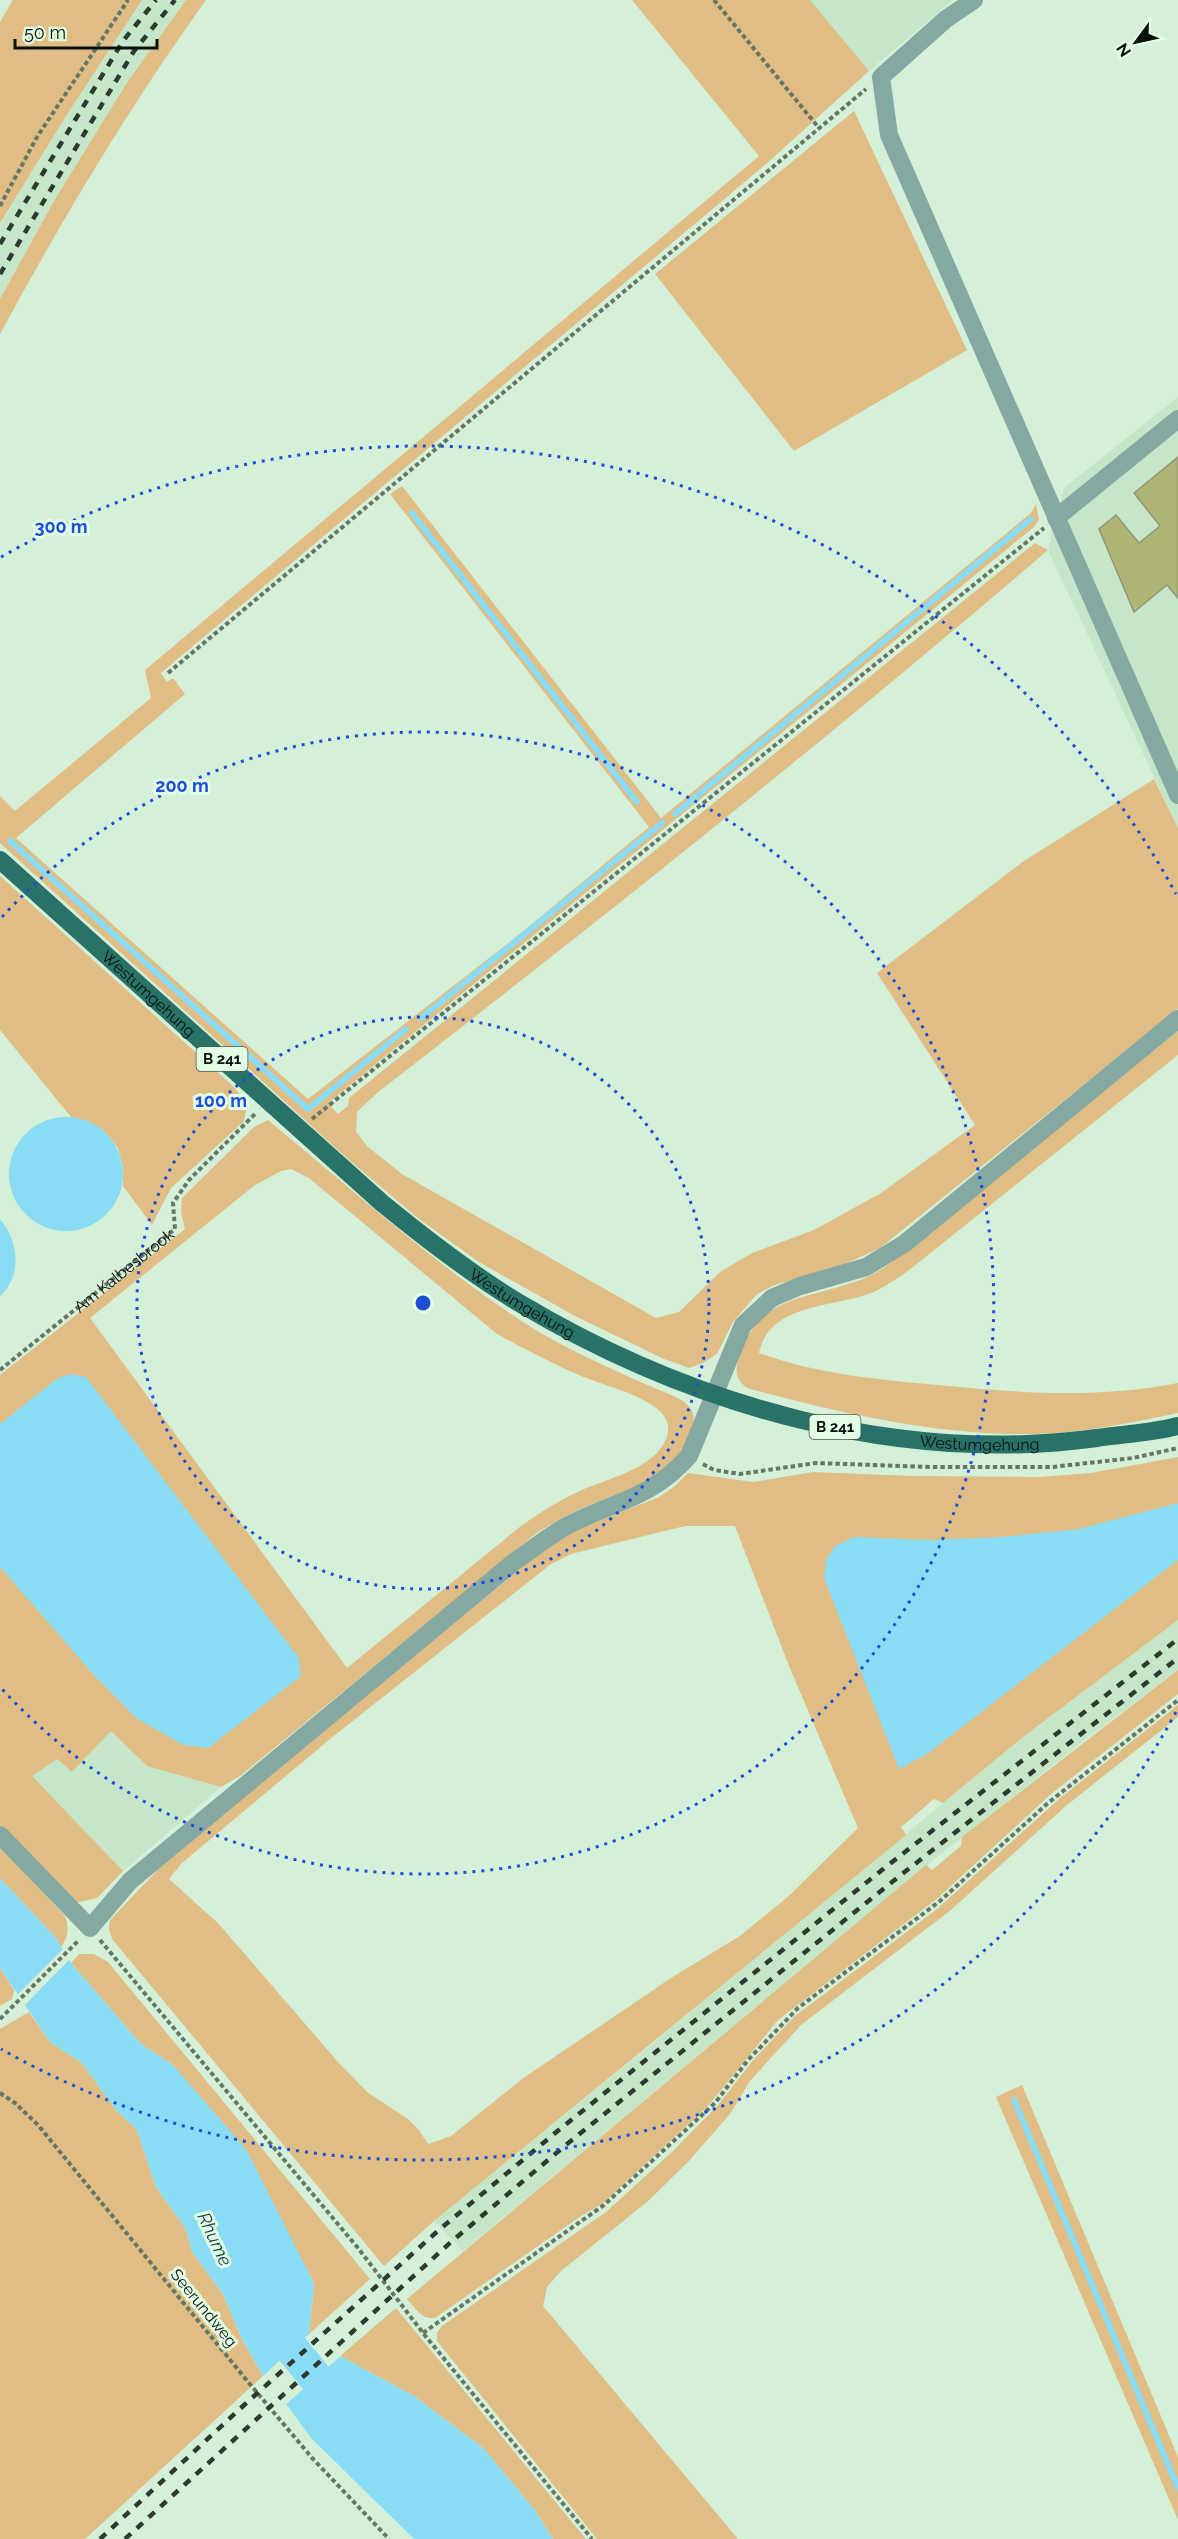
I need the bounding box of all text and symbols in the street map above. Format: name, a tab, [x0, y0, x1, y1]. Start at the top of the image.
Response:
scale bar	[15, 12, 158, 50]
north arrow	[1106, 12, 1166, 72]
text: 50 m	[24, 22, 66, 43]
text: N	[1113, 40, 1135, 60]
text: 300 m	[34, 516, 88, 537]
text: 200 m	[155, 775, 209, 796]
street label: Westumgehung	[98, 947, 200, 1041]
road number: B 241	[196, 1047, 248, 1071]
text: 100 m	[195, 1090, 247, 1111]
street label: Am Kalbesbrook	[70, 1224, 178, 1316]
street label: Westumgehung	[466, 1264, 578, 1342]
centre of rings	[413, 1293, 433, 1313]
road number: B 241	[810, 1415, 860, 1439]
street label: Westumgehung	[919, 1431, 1040, 1454]
water label: Rhume	[193, 2209, 237, 2270]
street label: Seerundweg	[167, 2265, 241, 2351]

